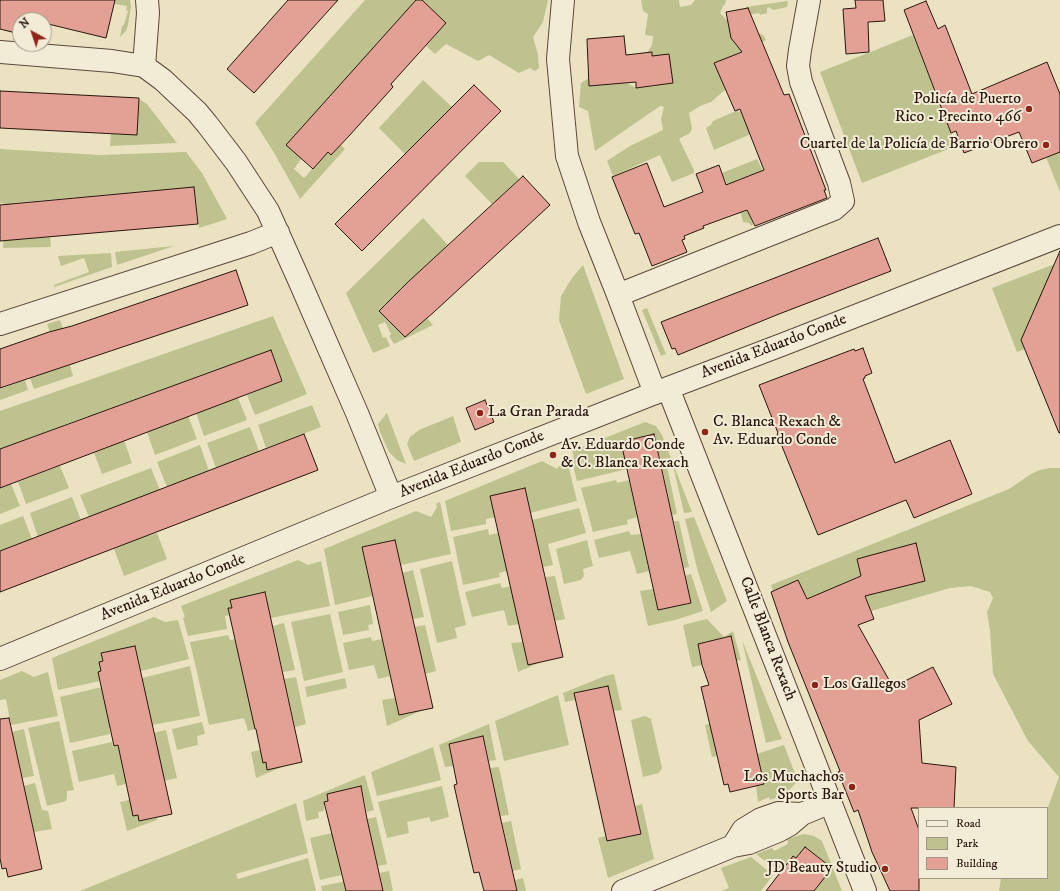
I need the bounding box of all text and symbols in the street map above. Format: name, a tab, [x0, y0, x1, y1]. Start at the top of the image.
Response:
north arrow	[12, 12, 52, 52]
text: N	[17, 15, 33, 32]
place label: Policía de Puerto Rico - Precinto 466	[895, 90, 1021, 128]
marker: Policía de Puerto Rico - Precinto 466	[1024, 104, 1034, 114]
place label: Cuartel de la Policía de Barrio Obrero	[800, 135, 1038, 155]
marker: Cuartel de la Policía de Barrio Obrero	[1041, 140, 1051, 150]
street label: Avenida Eduardo Conde	[698, 310, 850, 384]
place label: La Gran Parada	[488, 403, 589, 423]
marker: La Gran Parada	[475, 408, 485, 418]
place label: C. Blanca Rexach & Av. Eduardo Conde	[713, 413, 841, 451]
street label: Avenida Eduardo Conde	[397, 427, 547, 503]
marker: C. Blanca Rexach & Av. Eduardo Conde	[700, 427, 710, 437]
place label: Av. Eduardo Conde & C. Blanca Rexach	[561, 436, 689, 474]
marker: Av. Eduardo Conde & C. Blanca Rexach	[548, 450, 558, 460]
street label: Avenida Eduardo Conde	[98, 550, 248, 626]
street label: Calle Blanca Rexach	[735, 574, 799, 704]
place label: Los Gallegos	[823, 675, 906, 695]
marker: Los Gallegos	[810, 680, 820, 690]
place label: Los Muchachos Sports Bar	[743, 768, 844, 806]
marker: Los Muchachos Sports Bar	[847, 782, 857, 792]
legend	[918, 807, 1048, 879]
text: Road	[956, 816, 981, 831]
text: Park	[956, 836, 978, 851]
text: Building	[956, 856, 997, 871]
place label: JD Beauty Studio	[767, 859, 877, 879]
marker: JD Beauty Studio	[880, 864, 890, 874]

